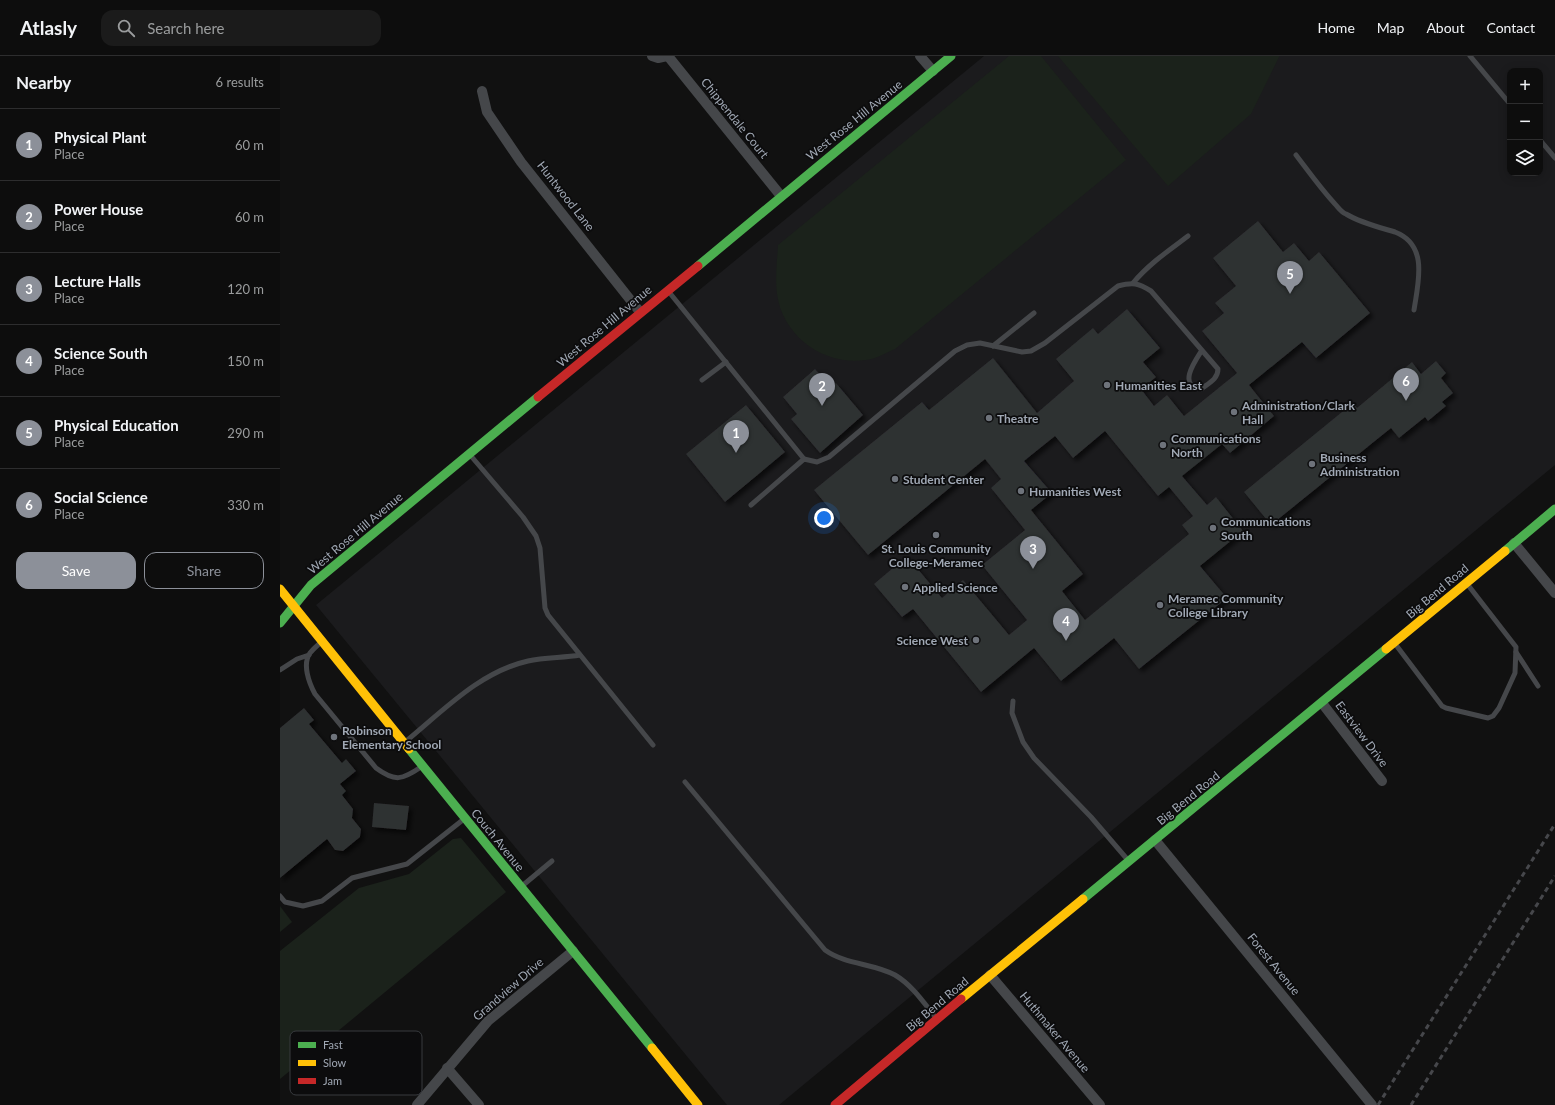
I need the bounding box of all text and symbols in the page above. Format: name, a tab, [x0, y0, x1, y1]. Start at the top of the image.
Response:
search box	[101, 10, 381, 46]
text: Atlasly	[20, 16, 77, 39]
icon: search	[115, 17, 137, 39]
text: Search here	[147, 19, 225, 37]
text: Home	[1317, 19, 1355, 36]
text: Map	[1377, 19, 1404, 36]
text: About	[1426, 19, 1464, 36]
text: Contact	[1486, 19, 1535, 36]
map controls	[1507, 68, 1543, 176]
button: +	[1507, 68, 1543, 104]
text: Nearby	[16, 72, 71, 93]
text: 6 results	[216, 74, 264, 90]
street label: Chippendale Court	[698, 75, 772, 162]
street label: West Rose Hill Avenue	[803, 77, 905, 163]
button: −	[1507, 104, 1543, 140]
text: Physical Plant	[54, 128, 146, 146]
text: 1	[25, 137, 33, 153]
text: 60 m	[235, 137, 264, 153]
button: layers	[1507, 140, 1543, 176]
text: Place	[54, 146, 84, 162]
street label: Huntwood Lane	[534, 158, 598, 234]
text: Power House	[54, 200, 143, 218]
text: 2	[25, 209, 33, 225]
text: 60 m	[235, 209, 264, 225]
text: Place	[54, 218, 84, 234]
pin: 5	[1277, 261, 1303, 294]
text: Lecture Halls	[54, 272, 141, 290]
text: 3	[25, 281, 33, 297]
text: 120 m	[227, 281, 264, 297]
street label: West Rose Hill Avenue	[554, 282, 654, 370]
text: Place	[54, 290, 84, 306]
text: Science South	[54, 344, 148, 362]
text: 4	[25, 353, 33, 369]
text: 150 m	[227, 353, 264, 369]
text: Place	[54, 362, 84, 378]
pin: 6	[1393, 368, 1419, 401]
pin: 2	[809, 373, 835, 406]
place label: Humanities East	[1115, 378, 1202, 393]
marker: Humanities East	[1102, 380, 1112, 390]
place label: Administration/Clark Hall	[1241, 398, 1355, 427]
marker: Administration/Clark Hall	[1229, 407, 1239, 417]
place label: Theatre	[997, 411, 1039, 426]
marker: Theatre	[984, 413, 994, 423]
text: Physical Education	[54, 416, 179, 434]
pin: 1	[723, 420, 749, 453]
text: 5	[25, 425, 33, 441]
text: 290 m	[227, 425, 264, 441]
place label: Communications North	[1171, 431, 1261, 460]
text: Place	[54, 434, 84, 450]
marker: Communications North	[1158, 440, 1168, 450]
place label: Business Administration	[1319, 450, 1400, 479]
marker: Business Administration	[1307, 459, 1317, 469]
place label: Student Center	[903, 472, 985, 487]
marker: Student Center	[890, 474, 900, 484]
place label: Humanities West	[1029, 484, 1122, 499]
marker: Humanities West	[1016, 486, 1026, 496]
text: Social Science	[54, 488, 148, 506]
street label: West Rose Hill Avenue	[305, 489, 405, 577]
text: 6	[25, 497, 33, 513]
text: 330 m	[227, 497, 264, 513]
text: Place	[54, 506, 84, 522]
your location	[814, 508, 834, 528]
place label: Communications South	[1221, 514, 1311, 543]
marker: Communications South	[1208, 523, 1218, 533]
marker: St. Louis Community College-Meramec	[931, 530, 941, 540]
pin: 3	[1020, 536, 1046, 569]
place label: St. Louis Community College-Meramec	[881, 541, 991, 570]
button: Save	[16, 552, 136, 589]
button: Share	[144, 552, 264, 589]
street label: Big Bend Road	[1403, 561, 1471, 621]
place label: Applied Science	[912, 580, 998, 595]
marker: Applied Science	[900, 582, 910, 592]
place label: Meramec Community College Library	[1168, 591, 1284, 620]
marker: Meramec Community College Library	[1155, 600, 1165, 610]
pin: 4	[1053, 608, 1079, 641]
place label: Science West	[896, 633, 969, 648]
marker: Science West	[971, 635, 981, 645]
street label: Eastview Drive	[1332, 698, 1392, 770]
place label: Robinson Elementary School	[342, 723, 441, 752]
marker: Robinson Elementary School	[329, 732, 339, 742]
street label: Big Bend Road	[1153, 768, 1223, 828]
street label: Couch Avenue	[468, 806, 528, 874]
street label: Forest Avenue	[1244, 930, 1304, 998]
street label: Grandview Drive	[470, 954, 546, 1024]
street label: Big Bend Road	[903, 974, 971, 1034]
street label: Huthmaker Avenue	[1017, 988, 1093, 1076]
legend	[290, 1031, 422, 1095]
text: Fast	[323, 1038, 343, 1051]
text: Slow	[323, 1056, 347, 1069]
text: Jam	[323, 1074, 342, 1087]

